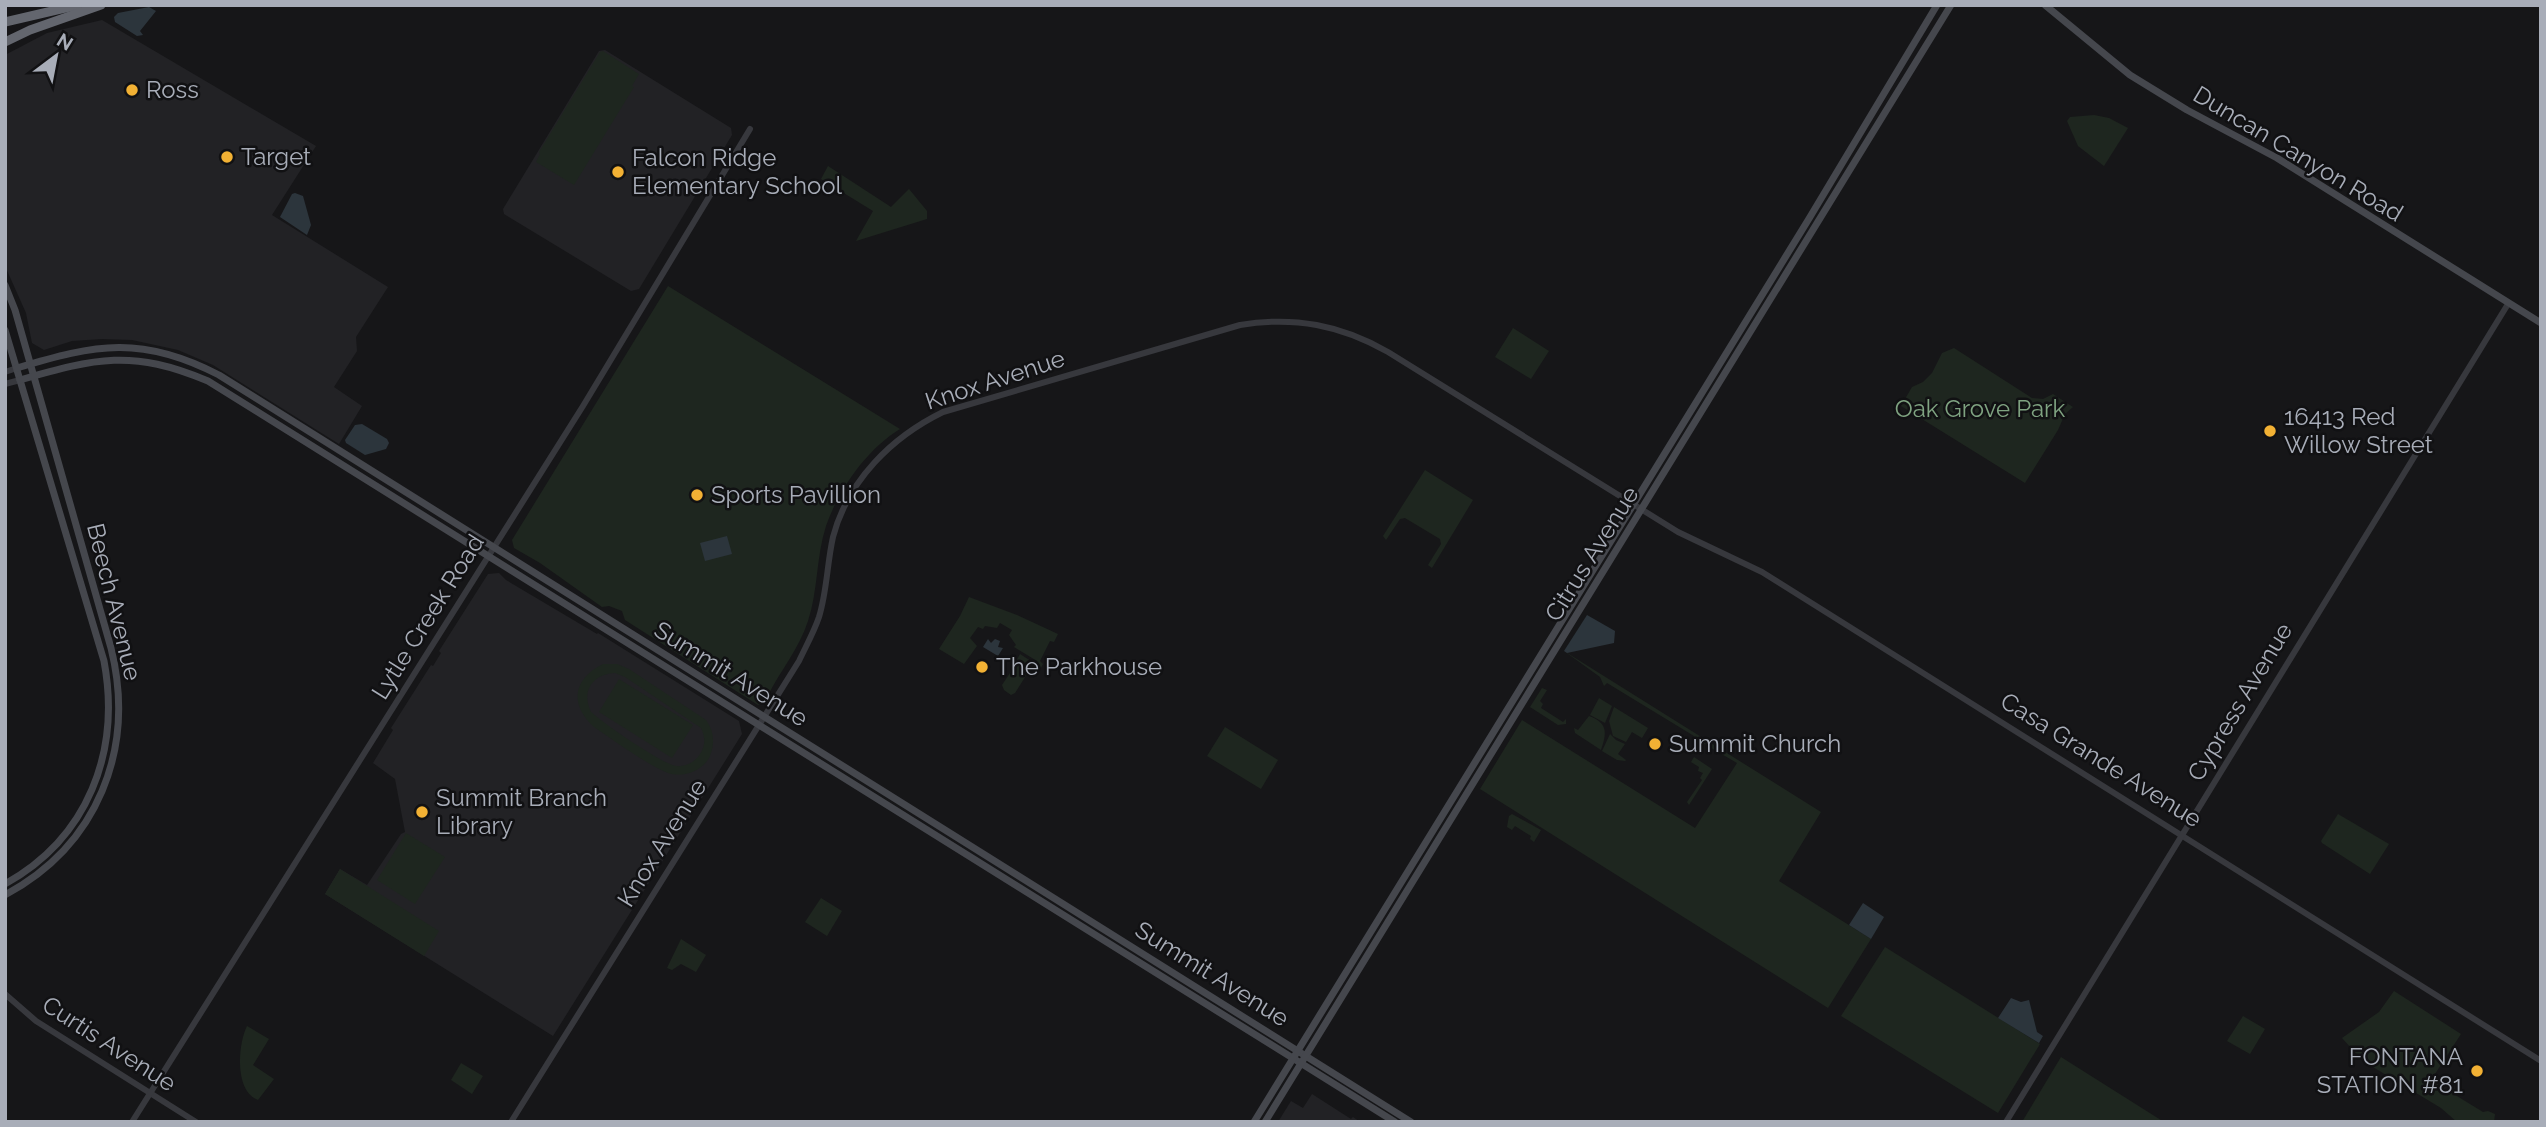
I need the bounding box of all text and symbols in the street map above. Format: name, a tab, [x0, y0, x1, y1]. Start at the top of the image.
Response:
north arrow	[21, 21, 91, 91]
text: N	[53, 28, 77, 55]
place label: Ross	[146, 75, 199, 104]
street label: Duncan Canyon Road	[2188, 79, 2408, 228]
marker: Ross	[124, 82, 140, 98]
place label: Target	[241, 142, 311, 171]
place label: Falcon Ridge Elementary School	[632, 143, 843, 200]
marker: Target	[219, 149, 235, 165]
marker: Falcon Ridge Elementary School	[610, 164, 626, 180]
street label: Knox Avenue	[921, 343, 1068, 416]
park label: Oak Grove Park	[1895, 394, 2066, 423]
place label: 16413 Red Willow Street	[2284, 402, 2433, 459]
marker: 16413 Red Willow Street	[2262, 423, 2278, 439]
place label: Sports Pavillion	[711, 480, 881, 509]
street label: Citrus Avenue	[1539, 481, 1645, 627]
marker: Sports Pavillion	[689, 487, 705, 503]
street label: Beech Avenue	[81, 520, 148, 683]
street label: Lytle Creek Road	[365, 529, 490, 705]
street label: Summit Avenue	[649, 615, 813, 732]
street label: Cypress Avenue	[2181, 617, 2298, 786]
place label: The Parkhouse	[996, 652, 1162, 681]
marker: The Parkhouse	[974, 659, 990, 675]
street label: Casa Grande Avenue	[1995, 686, 2207, 833]
place label: Summit Church	[1669, 729, 1841, 758]
marker: Summit Church	[1647, 736, 1663, 752]
street label: Knox Avenue	[611, 774, 712, 912]
place label: Summit Branch Library	[436, 783, 607, 840]
marker: Summit Branch Library	[414, 804, 430, 820]
street label: Summit Avenue	[1130, 915, 1294, 1032]
street label: Curtis Avenue	[37, 990, 182, 1098]
place label: FONTANA STATION #81	[2317, 1042, 2463, 1099]
marker: FONTANA STATION #81	[2469, 1063, 2485, 1079]

